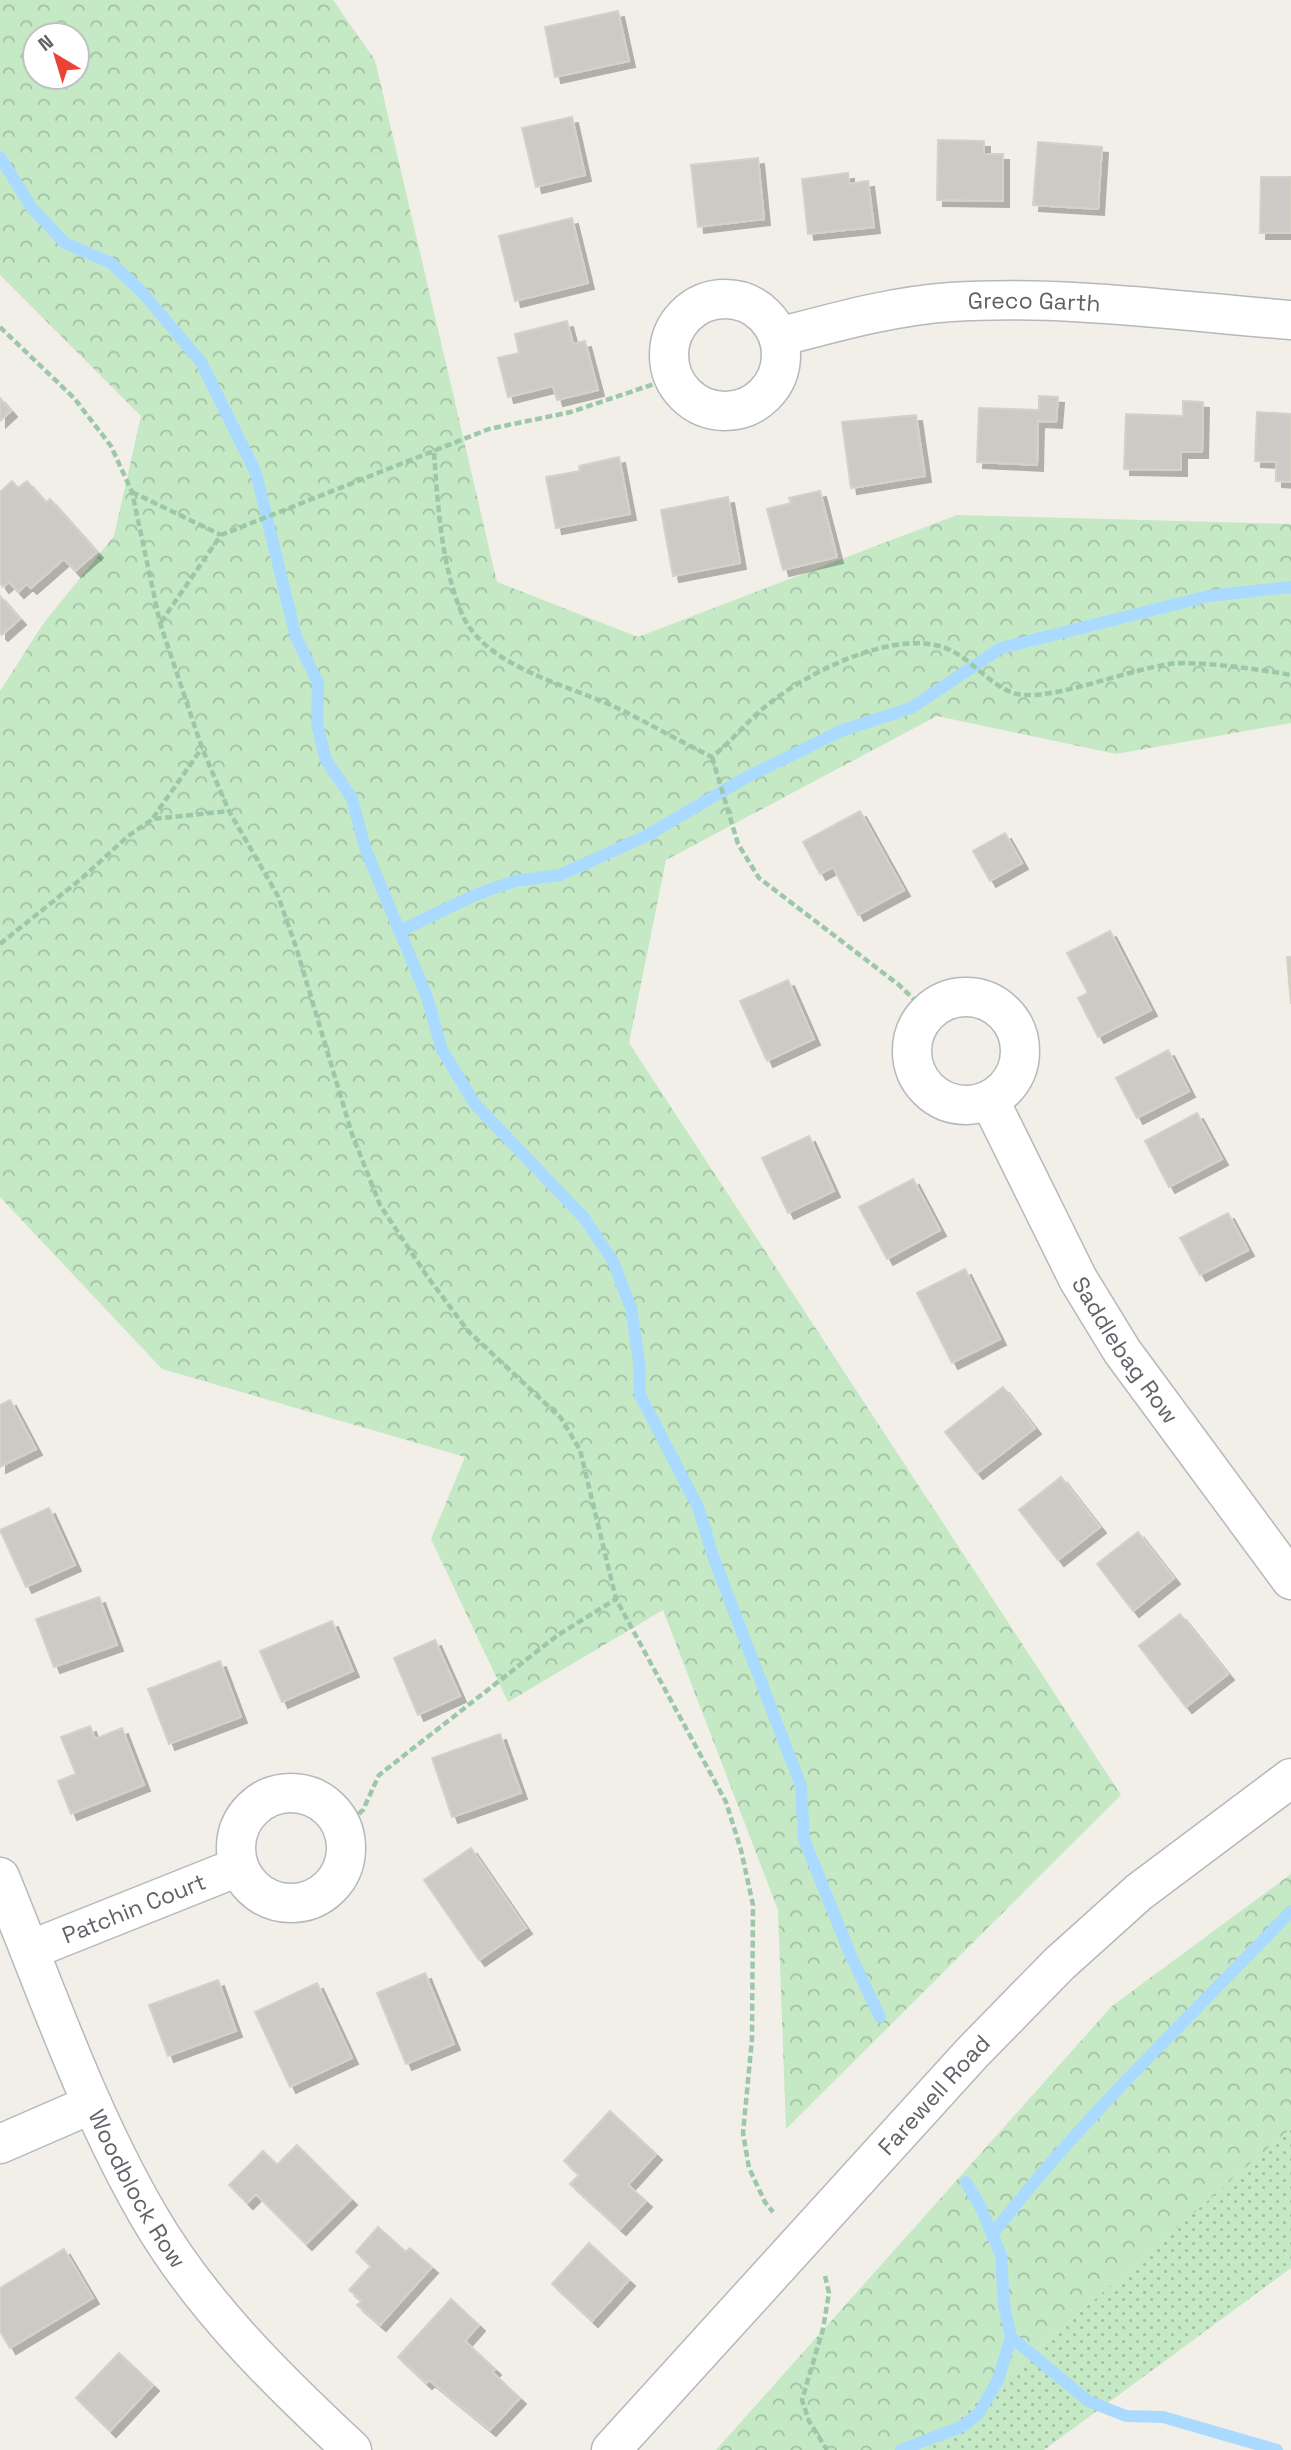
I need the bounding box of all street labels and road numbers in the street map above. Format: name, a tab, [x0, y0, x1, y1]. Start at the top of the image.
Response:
street label: Greco Garth	[967, 285, 1101, 319]
street label: Saddlebag Row	[1065, 1271, 1186, 1430]
street label: Patchin Court	[58, 1866, 210, 1951]
street label: Farewell Road	[871, 2028, 997, 2161]
street label: Woodblock Row	[82, 2105, 193, 2274]

